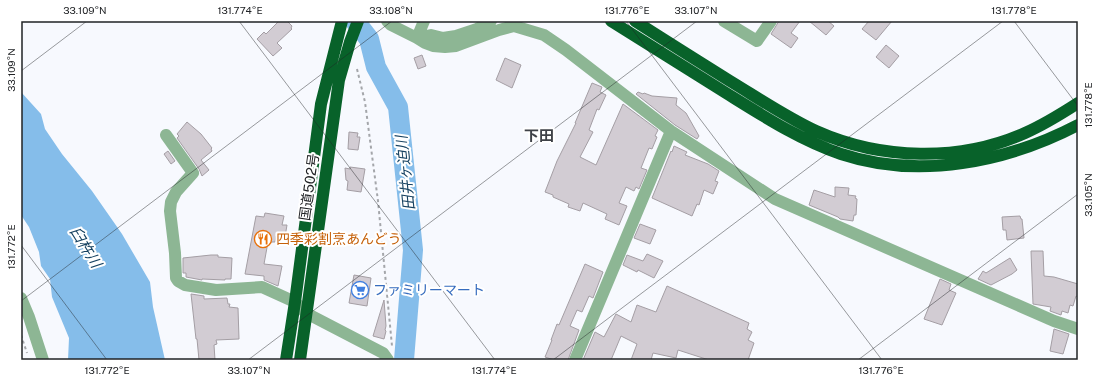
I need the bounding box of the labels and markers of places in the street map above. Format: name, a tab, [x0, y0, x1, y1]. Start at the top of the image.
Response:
restaurant icon: 四季彩割烹あんどう	[253, 229, 273, 249]
place label: 四季彩割烹あんどう	[276, 231, 402, 247]
supermarket icon: ファミリーマート	[350, 280, 370, 300]
place label: ファミリーマート	[373, 282, 485, 298]

